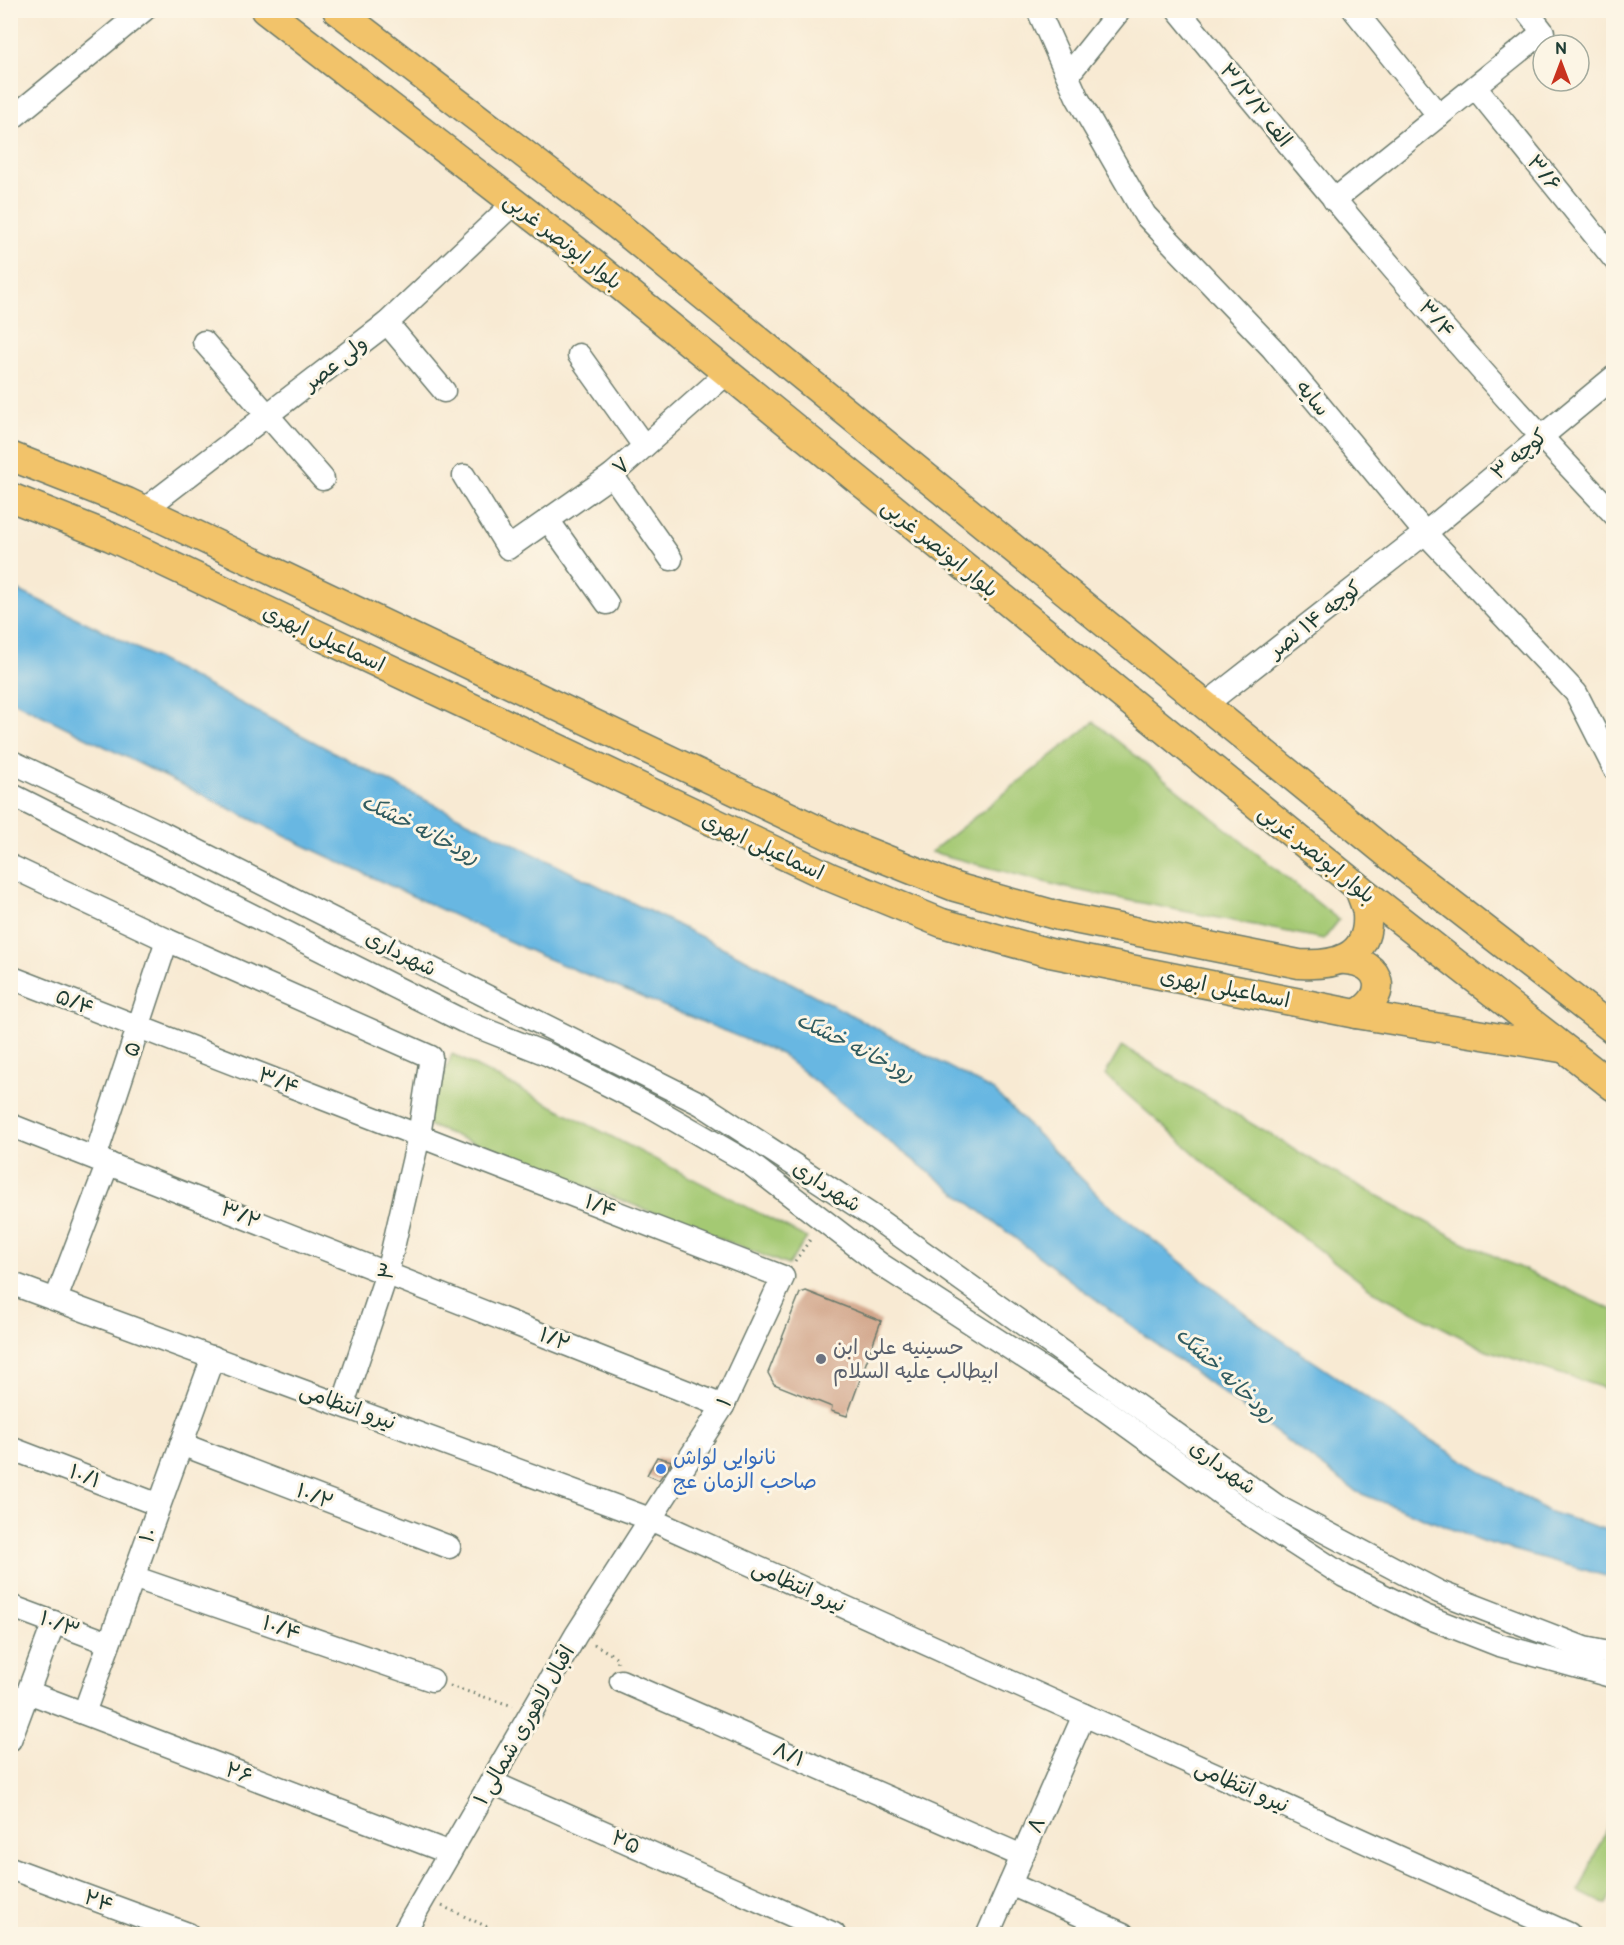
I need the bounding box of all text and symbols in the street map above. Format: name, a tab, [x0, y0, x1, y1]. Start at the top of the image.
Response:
north arrow	[1531, 33, 1591, 93]
text: N	[1555, 40, 1567, 59]
street label: ۳/۲/۲ الف	[1214, 58, 1297, 152]
street label: ۳/۶	[1521, 150, 1566, 196]
street label: بلوار ابونصر غربی	[498, 188, 627, 296]
street label: ۳/۴	[1413, 295, 1460, 344]
street label: ولی عصر	[297, 331, 373, 398]
street label: سایه	[1290, 375, 1335, 421]
street label: کوچه ۳	[1486, 424, 1553, 485]
street label: ۷	[608, 452, 635, 481]
street label: بلوار ابونصر غربی	[876, 494, 1003, 604]
street label: کوچه ۱۴ نصر	[1262, 575, 1367, 665]
street label: اسماعیلی ابهری	[258, 599, 389, 679]
water label: رودخانه خشک	[357, 788, 484, 871]
street label: بلوار ابونصر غربی	[1253, 800, 1380, 910]
street label: اسماعیلی ابهری	[697, 807, 828, 887]
street label: شهرداری	[361, 925, 440, 982]
street label: اسماعیلی ابهری	[1158, 964, 1292, 1014]
street label: ۵/۴	[52, 984, 98, 1021]
water label: رودخانه خشک	[792, 1006, 919, 1089]
street label: ۵	[118, 1038, 147, 1060]
street label: ۳/۴	[255, 1062, 303, 1101]
street label: شهرداری	[788, 1155, 865, 1218]
street label: ۱/۴	[581, 1189, 621, 1224]
street label: ۳/۲	[217, 1196, 264, 1235]
street label: ۳	[373, 1259, 402, 1283]
water label: رودخانه خشک	[1170, 1321, 1282, 1429]
street label: ۱/۲	[536, 1322, 574, 1357]
place label: حسینیه علی ابن ابیطالب علیه السلام	[833, 1335, 999, 1387]
marker: حسینیه علی ابن ابیطالب علیه السلام	[814, 1352, 828, 1366]
street label: نیرو انتظامی	[296, 1378, 399, 1436]
street label: ۱	[712, 1393, 737, 1411]
street label: شهرداری	[1185, 1435, 1261, 1500]
place label: نانوایی لواش صاحب الزمان عج	[673, 1445, 817, 1495]
street label: ۱۰/۱	[66, 1459, 104, 1494]
marker: نانوایی لواش صاحب الزمان عج	[654, 1462, 668, 1476]
street label: ۱۰/۲	[293, 1478, 337, 1515]
street label: ۱۰	[134, 1524, 163, 1546]
street label: نیرو انتظامی	[748, 1555, 850, 1619]
street label: ۱۰/۳	[36, 1606, 83, 1643]
street label: ۱۰/۴	[259, 1610, 305, 1647]
street label: اقبال لاهوری شمالی ۱	[469, 1641, 581, 1810]
street label: ۸/۱	[769, 1737, 808, 1772]
street label: نیرو انتظامی	[1191, 1755, 1293, 1819]
street label: ۲۶	[222, 1757, 256, 1790]
street label: ۸	[1022, 1813, 1051, 1837]
street label: ۲۵	[608, 1825, 644, 1860]
street label: ۲۴	[80, 1884, 117, 1919]

